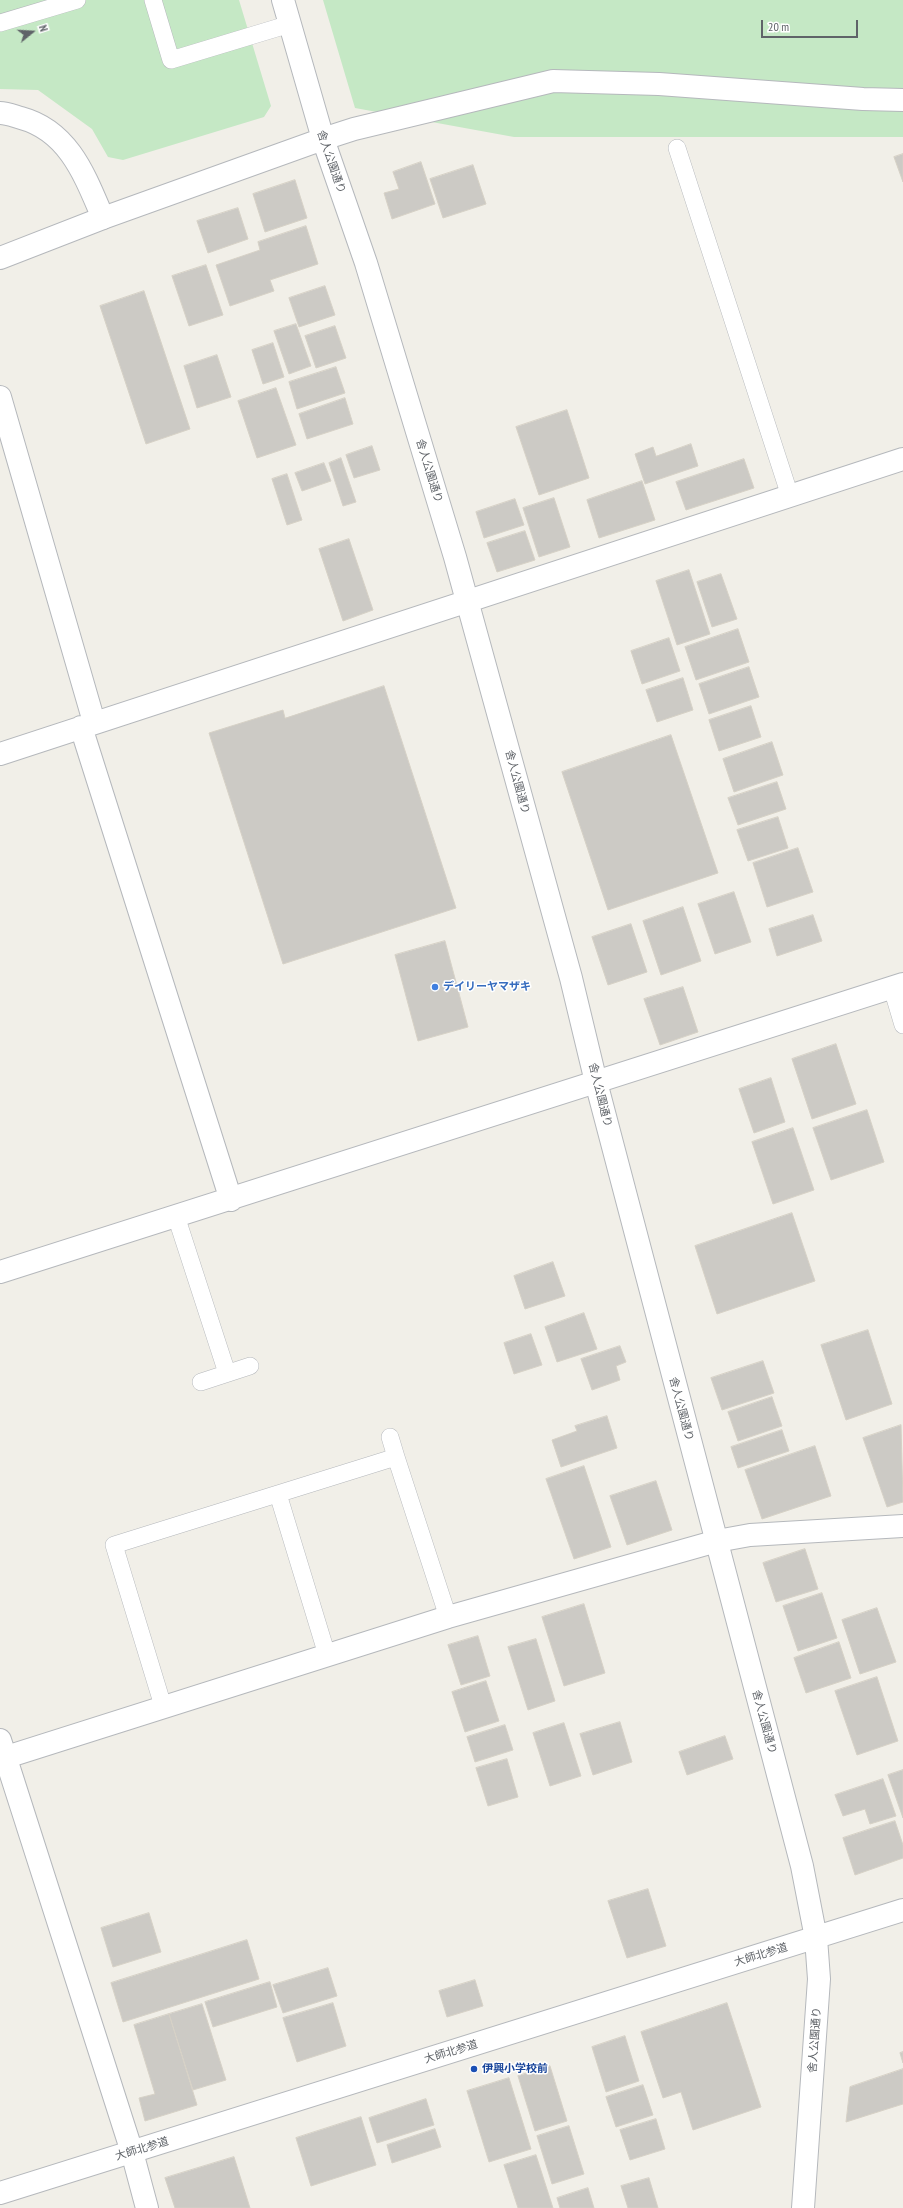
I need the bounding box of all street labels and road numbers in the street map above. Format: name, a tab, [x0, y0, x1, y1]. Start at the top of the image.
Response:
street label: 舎人公園通り	[314, 129, 348, 195]
street label: 舎人公園通り	[413, 438, 445, 504]
street label: 舎人公園通り	[502, 748, 532, 816]
street label: 舎人公園通り	[586, 1061, 614, 1129]
street label: 舎人公園通り	[666, 1375, 696, 1443]
street label: 舎人公園通り	[749, 1688, 779, 1756]
street label: 大師北参道	[733, 1941, 789, 1969]
street label: 舎人公園通り	[806, 2007, 824, 2073]
street label: 大師北参道	[423, 2038, 479, 2066]
street label: 大師北参道	[114, 2135, 170, 2163]

